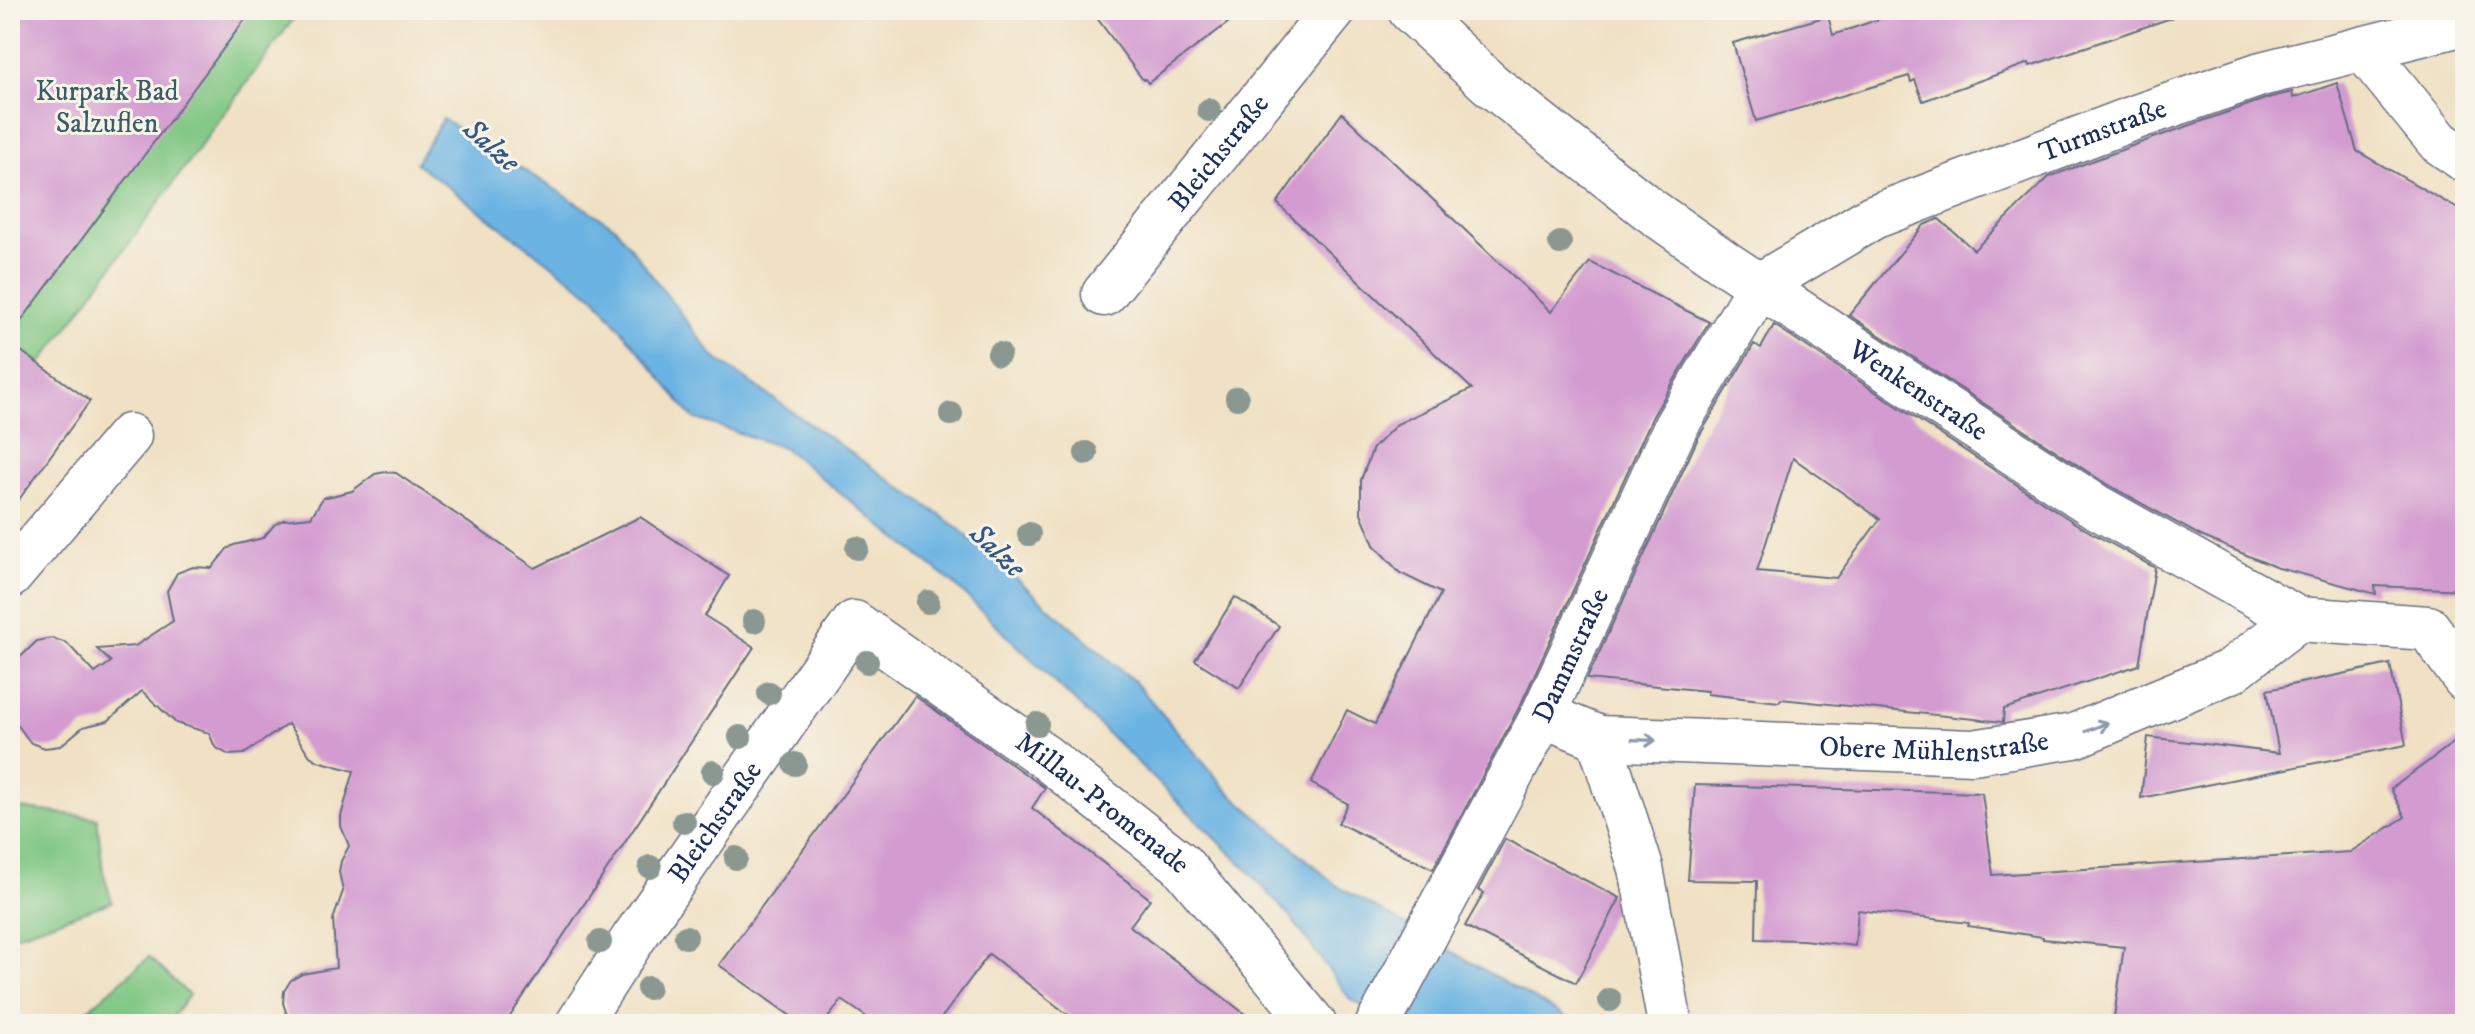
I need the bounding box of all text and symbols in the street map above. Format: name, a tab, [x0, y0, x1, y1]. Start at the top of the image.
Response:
park label: Kurpark Bad Salzuflen	[35, 74, 179, 141]
street label: Bleichstraße	[1161, 87, 1276, 218]
street label: Turmstraße	[2034, 90, 2171, 170]
water label: Salze	[454, 111, 528, 181]
street label: Wenkenstraße	[1841, 331, 1995, 449]
water label: Salze	[960, 515, 1033, 587]
street label: Dammstraße	[1524, 583, 1616, 728]
one-way arrow	[2084, 718, 2109, 733]
street label: Obere Mühlenstraße	[1819, 723, 2051, 770]
street label: Millau-Promenade	[1009, 724, 1199, 880]
one-way arrow	[1630, 732, 1657, 747]
street label: Bleichstraße	[660, 754, 769, 890]

